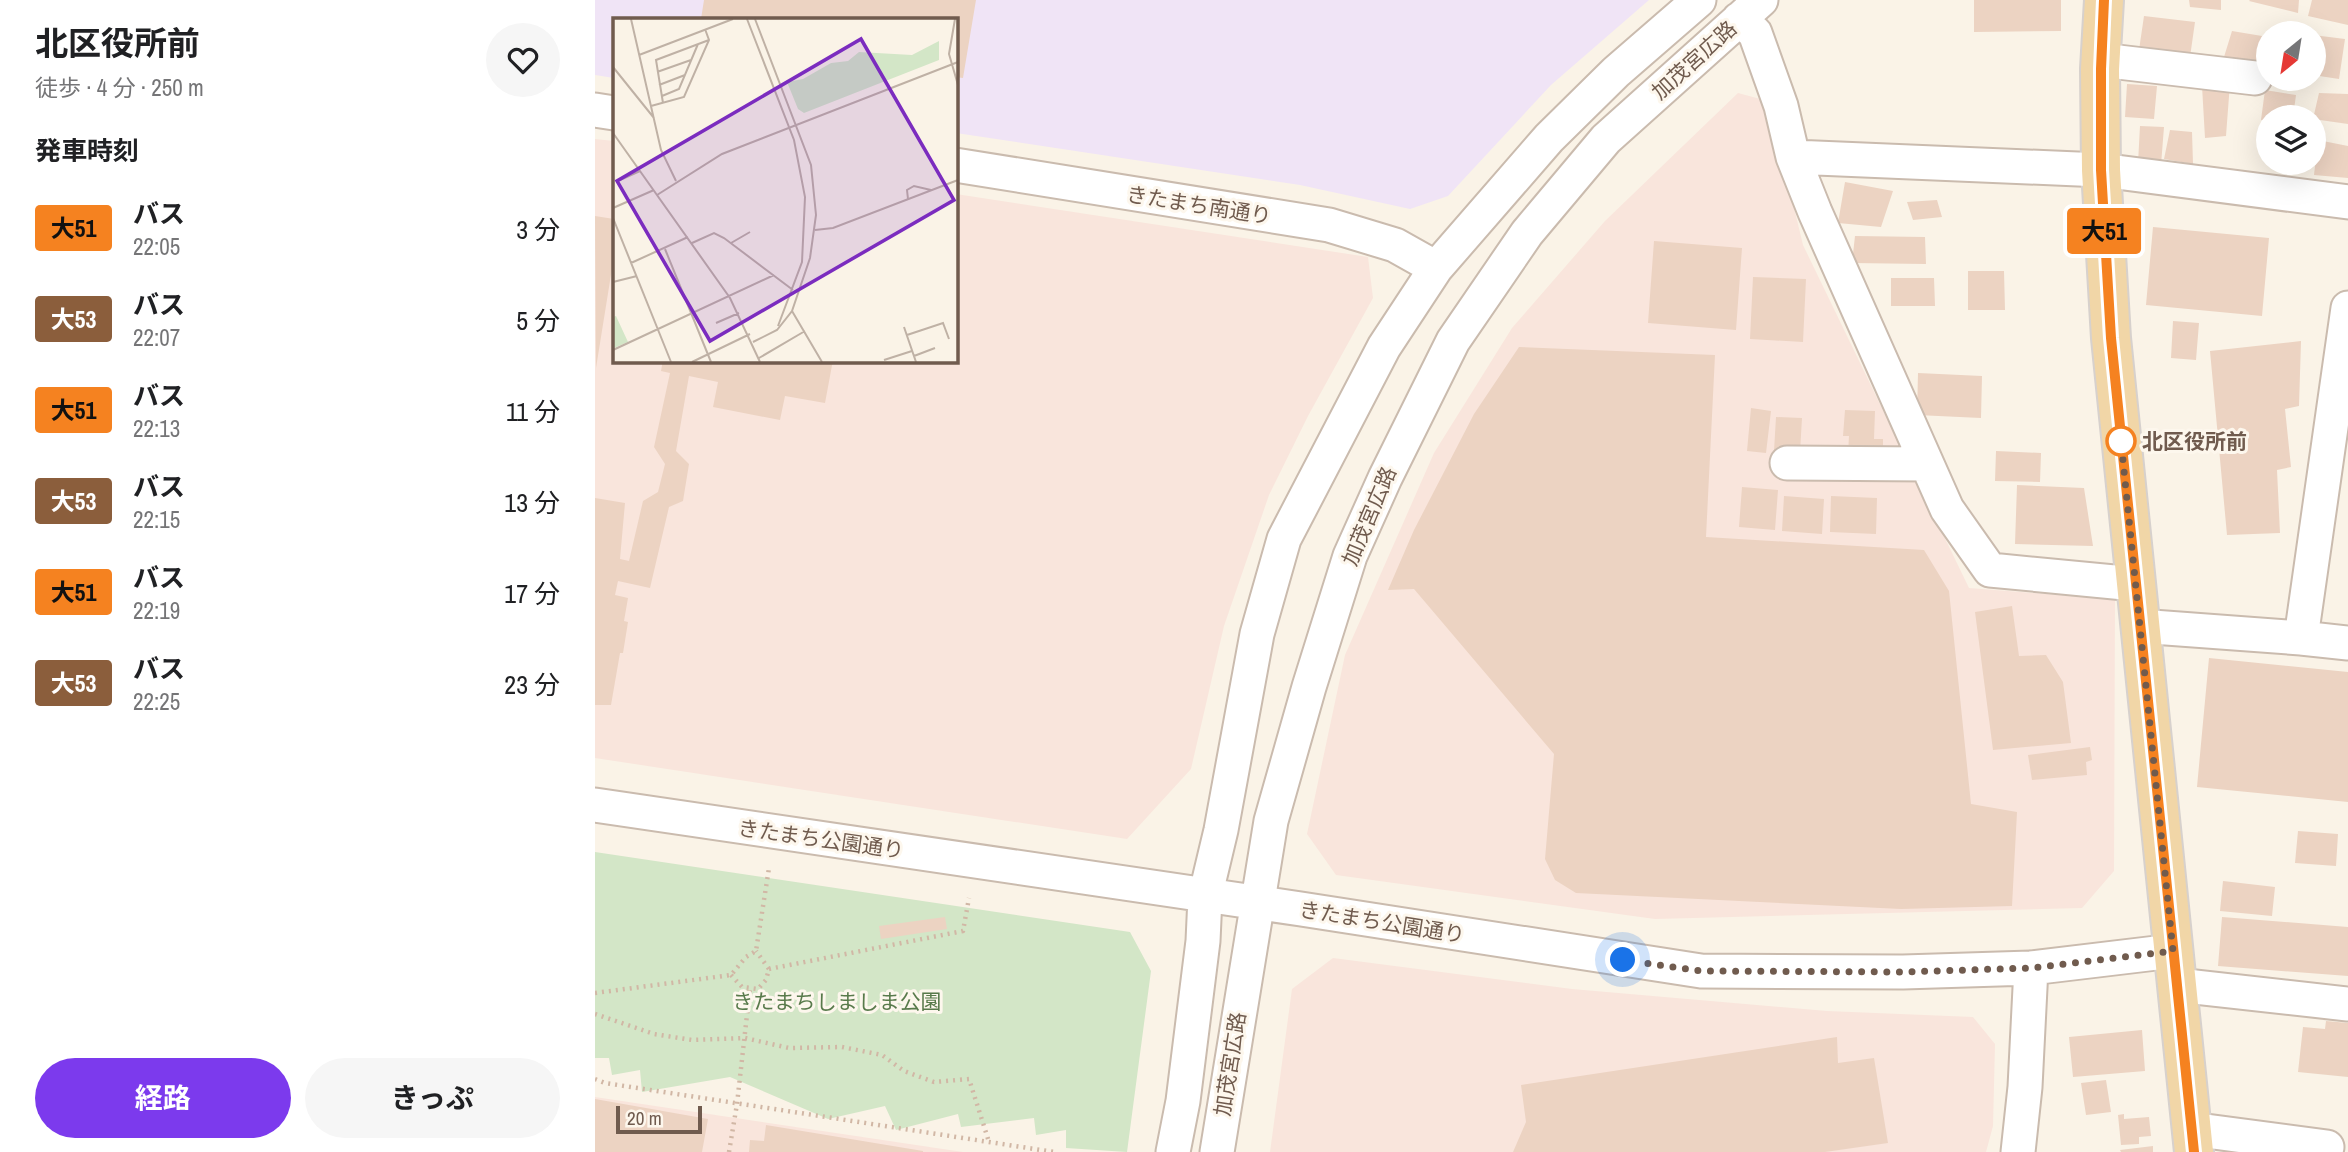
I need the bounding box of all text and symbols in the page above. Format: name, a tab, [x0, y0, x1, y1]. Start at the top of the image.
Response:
street label: 加茂宮広路	[1645, 14, 1743, 106]
inset map	[613, 18, 957, 362]
text: 北区役所前	[35, 21, 200, 65]
north arrow	[2256, 21, 2326, 91]
map controls	[2256, 21, 2326, 175]
button: heart	[486, 23, 560, 97]
text: 徒歩 · 4 分 · 250 m	[35, 72, 204, 103]
button: layers	[2256, 105, 2326, 175]
text: 発車時刻	[35, 133, 139, 168]
street label: きたまち南通り	[1124, 179, 1274, 231]
text: バス	[133, 196, 185, 231]
line badge: 大51	[2064, 208, 2144, 254]
text: 大51	[51, 212, 96, 244]
text: 3 分	[516, 212, 560, 247]
text: 大51	[2081, 215, 2127, 247]
text: 22:05	[133, 231, 180, 262]
text: バス	[133, 287, 185, 322]
text: 大53	[51, 303, 96, 335]
text: 5 分	[516, 303, 560, 338]
text: 22:07	[133, 322, 180, 353]
text: バス	[133, 378, 185, 413]
text: 大51	[51, 394, 96, 426]
text: 11 分	[506, 394, 560, 429]
text: 22:13	[133, 413, 180, 444]
marker: 北区役所前	[2106, 426, 2136, 456]
place label: 北区役所前	[2142, 427, 2247, 456]
street label: 加茂宮広路	[1335, 462, 1403, 570]
text: バス	[133, 469, 185, 504]
text: 大53	[51, 485, 96, 517]
text: 13 分	[504, 485, 560, 520]
text: 22:15	[133, 504, 180, 535]
text: バス	[133, 560, 185, 595]
text: 大51	[51, 576, 96, 608]
text: 17 分	[504, 576, 560, 611]
text: 22:19	[133, 595, 180, 626]
text: バス	[133, 651, 185, 686]
text: 大53	[51, 667, 96, 699]
text: 23 分	[504, 667, 560, 702]
text: 22:25	[133, 686, 180, 717]
street label: きたまち公園通り	[736, 813, 906, 865]
street label: きたまち公園通り	[1297, 895, 1467, 949]
your location	[1605, 942, 1640, 977]
park label: きたまちしましま公園	[732, 987, 942, 1016]
street label: 加茂宮広路	[1207, 1010, 1253, 1118]
button: 経路	[35, 1058, 291, 1138]
button: きっぷ	[305, 1058, 560, 1138]
scale bar	[616, 1103, 702, 1135]
text: 20 m	[627, 1105, 662, 1131]

